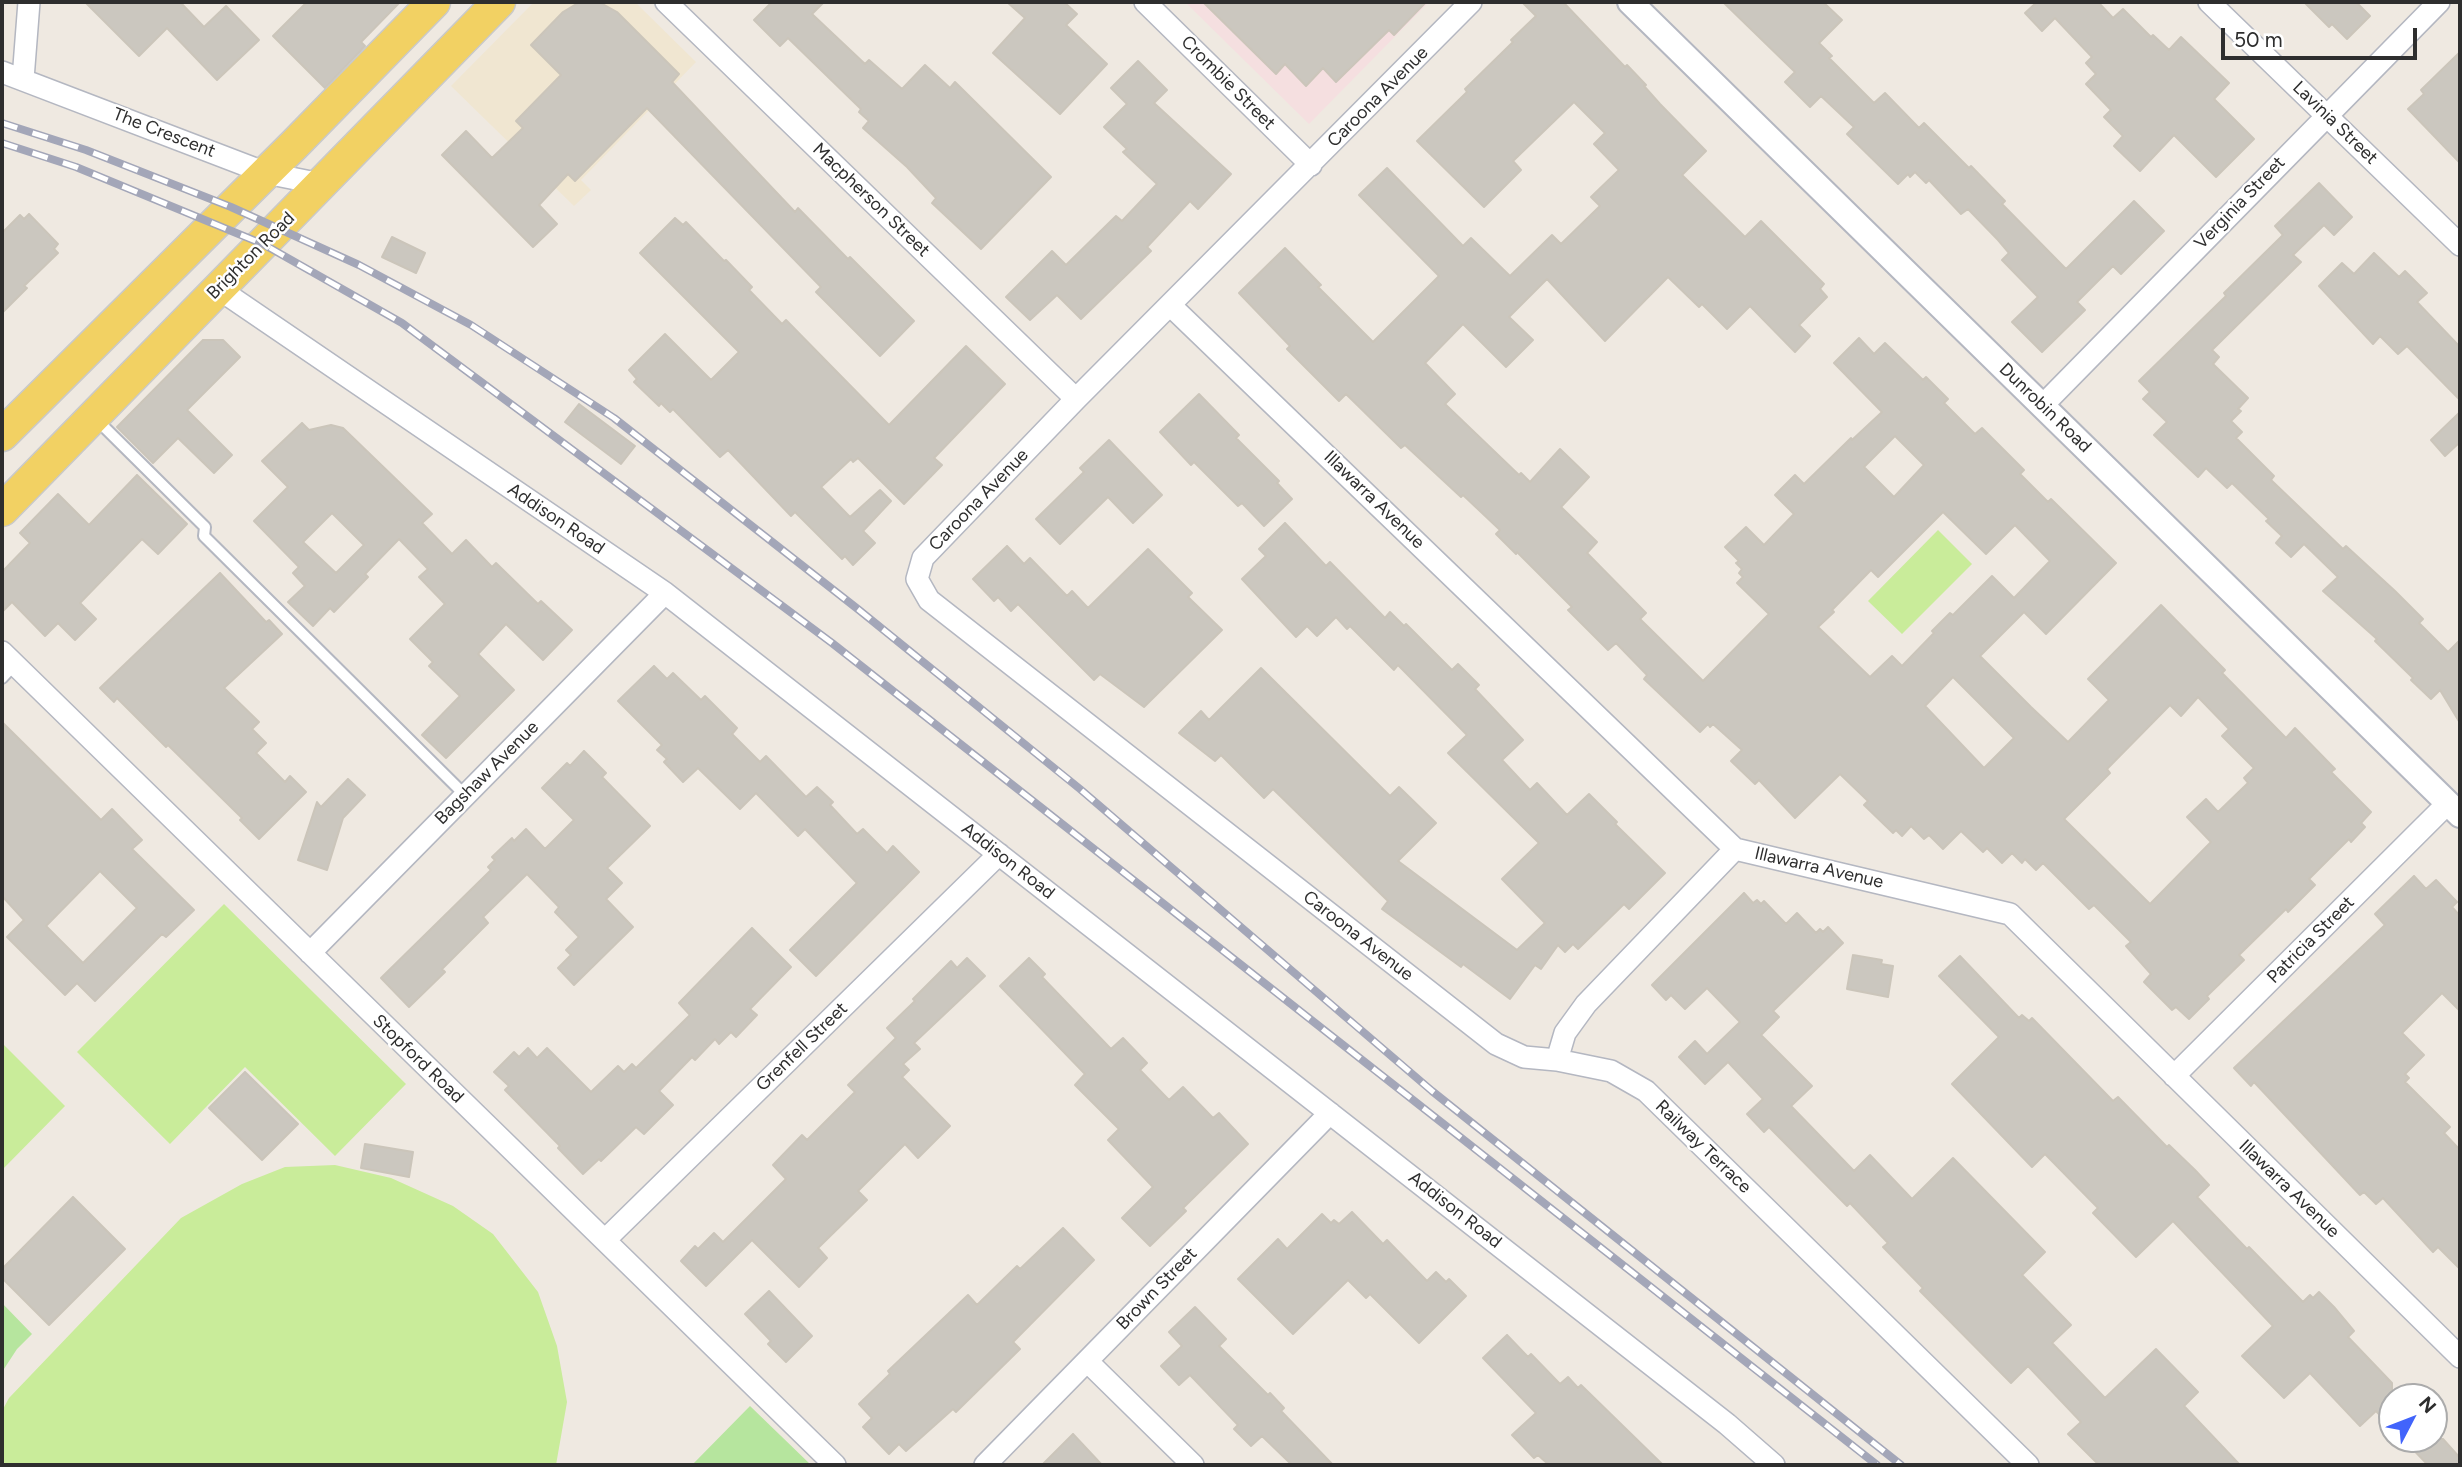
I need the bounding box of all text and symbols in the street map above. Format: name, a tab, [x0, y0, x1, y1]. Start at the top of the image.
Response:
scale bar	[2224, 14, 2420, 58]
text: 50 m	[2234, 27, 2283, 52]
street label: Crombie Street	[1176, 31, 1280, 135]
street label: Caroona Avenue	[1323, 42, 1433, 152]
street label: Lavinia Street	[2288, 77, 2382, 169]
street label: The Crescent	[110, 104, 218, 162]
street label: Macpherson Street	[808, 139, 934, 261]
street label: Verginia Street	[2190, 152, 2290, 254]
street label: Brighton Road	[203, 208, 299, 304]
street label: Dunrobin Road	[1994, 359, 2096, 457]
street label: Caroona Avenue	[925, 444, 1033, 556]
street label: Illawarra Avenue	[1319, 447, 1429, 553]
street label: Addison Road	[503, 479, 609, 559]
street label: Bagshaw Avenue	[431, 717, 543, 829]
street label: Addison Road	[957, 818, 1059, 904]
street label: Illawarra Avenue	[1752, 843, 1886, 893]
street label: Caroona Avenue	[1299, 886, 1417, 986]
street label: Patricia Street	[2263, 892, 2359, 988]
street label: Grenfell Street	[752, 998, 852, 1096]
street label: Stopford Road	[368, 1010, 468, 1108]
street label: Railway Terrace	[1651, 1096, 1755, 1198]
street label: Illawarra Avenue	[2234, 1136, 2344, 1242]
street label: Addison Road	[1404, 1167, 1506, 1253]
street label: Brown Street	[1112, 1243, 1202, 1335]
north arrow	[2378, 1383, 2448, 1453]
text: N	[2414, 1392, 2441, 1418]

